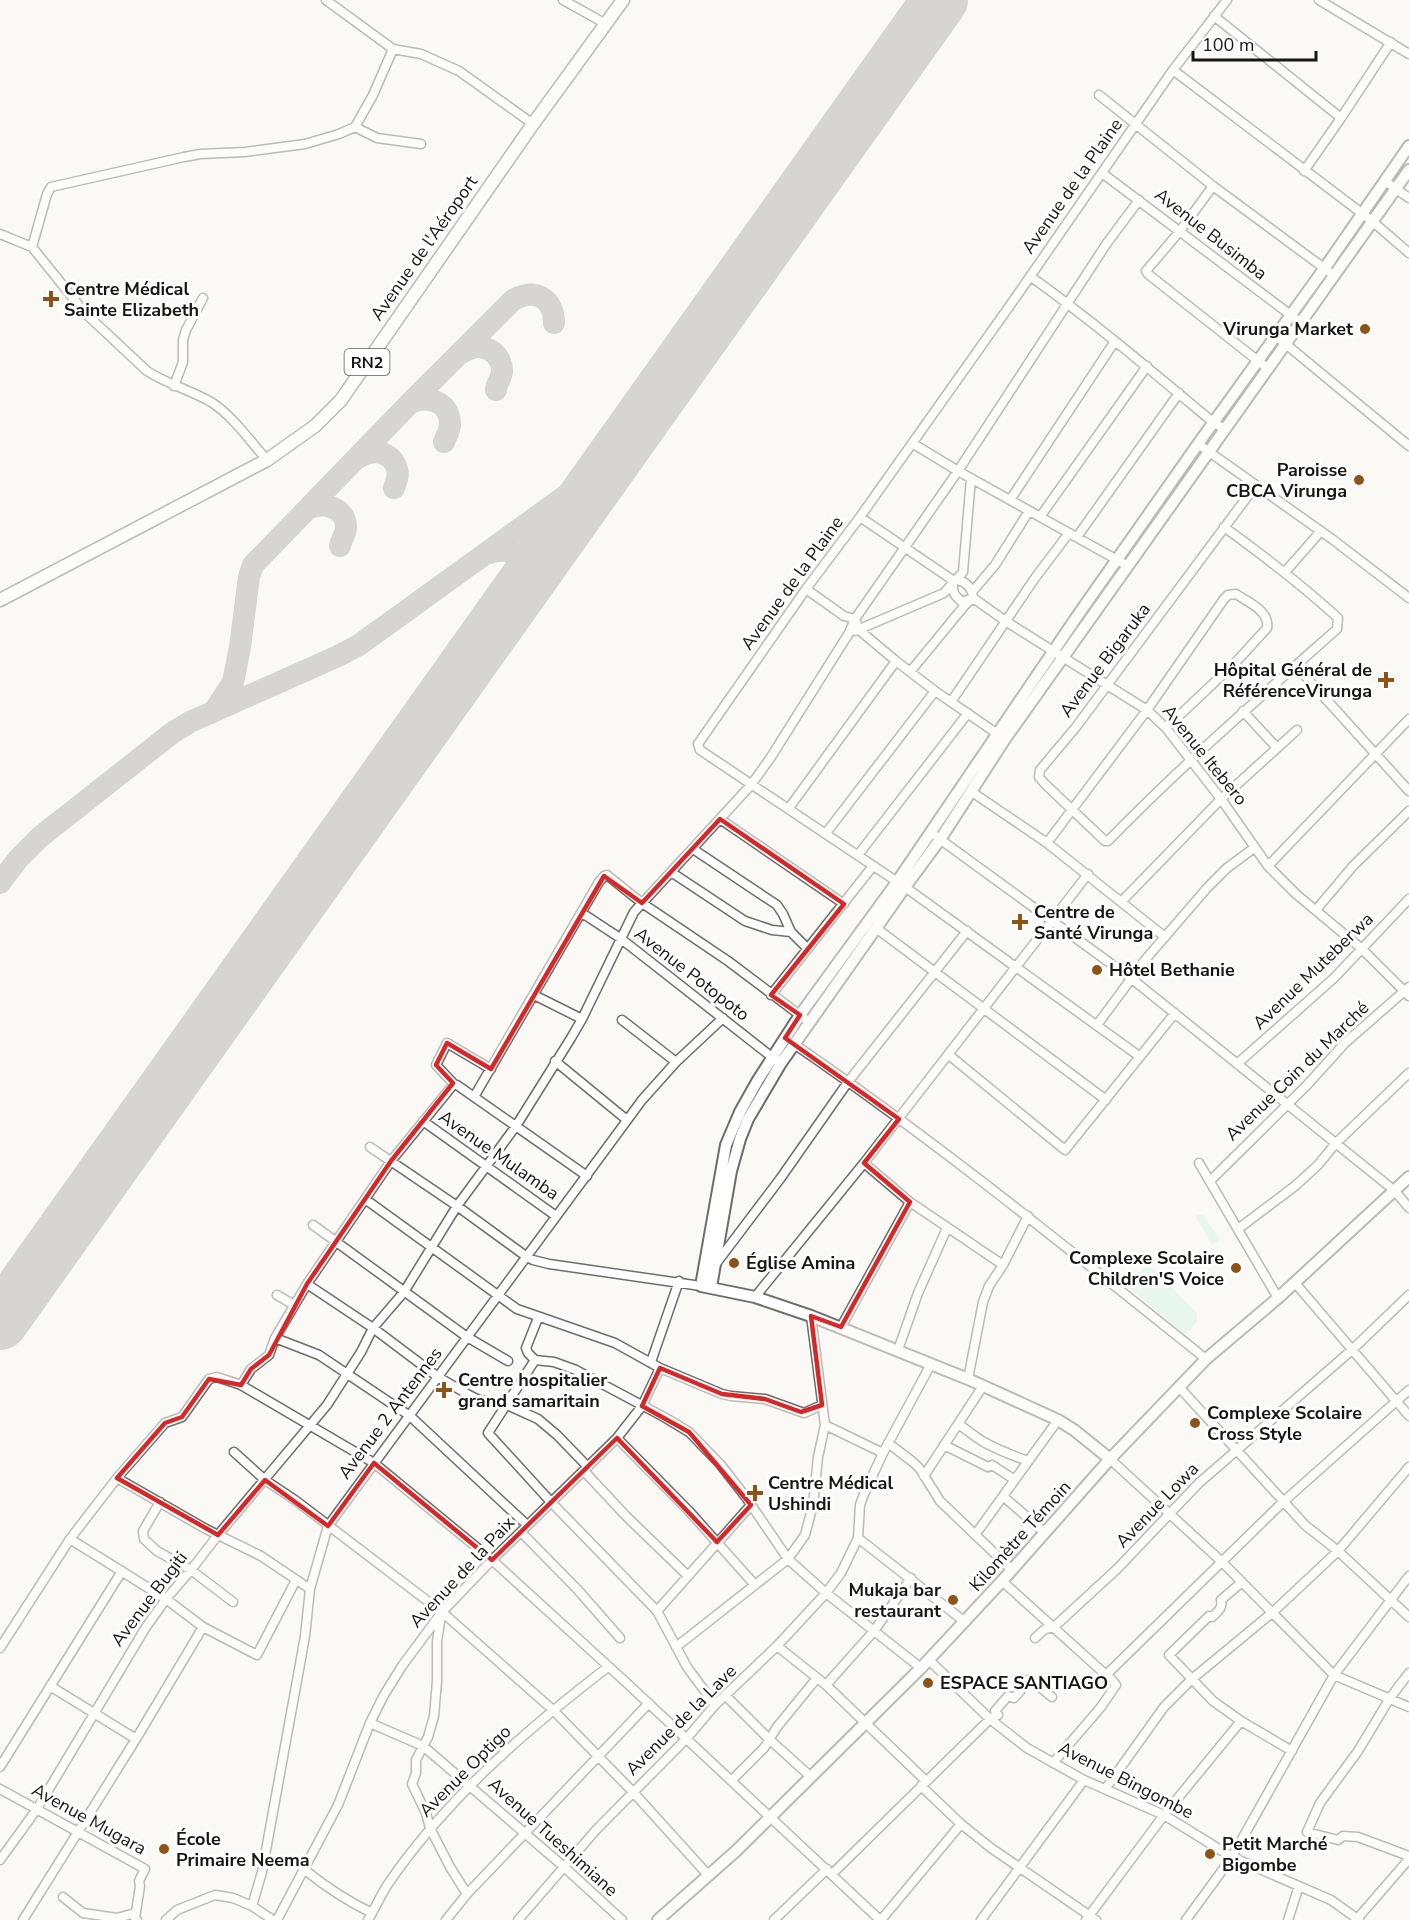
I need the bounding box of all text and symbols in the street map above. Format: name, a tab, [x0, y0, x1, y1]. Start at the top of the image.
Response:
scale bar	[1193, 24, 1316, 62]
text: 100 m	[1202, 33, 1254, 57]
street label: Avenue de la Plaine	[1016, 113, 1128, 259]
street label: Avenue de l'Aéroport	[365, 170, 484, 325]
street label: Avenue Busimba	[1150, 183, 1272, 285]
place label: Centre Médical Sainte Elizabeth	[64, 277, 199, 322]
marker: Centre Médical Sainte Elizabeth	[42, 290, 60, 308]
place label: Virunga Market	[1222, 317, 1353, 341]
marker: Virunga Market	[1358, 322, 1372, 336]
road number: RN2	[344, 349, 389, 375]
place label: Paroisse CBCA Virunga	[1226, 458, 1347, 503]
marker: Paroisse CBCA Virunga	[1352, 473, 1366, 487]
street label: Avenue de la Plaine	[735, 511, 849, 655]
street label: Avenue Bigaruka	[1054, 598, 1156, 722]
place label: Hôpital Général de RéférenceVirunga	[1214, 658, 1372, 703]
marker: Hôpital Général de RéférenceVirunga	[1377, 671, 1395, 689]
street label: Avenue Itebero	[1157, 700, 1253, 810]
place label: Centre de Santé Virunga	[1034, 900, 1153, 945]
street label: Avenue Muteberwa	[1248, 907, 1378, 1035]
marker: Centre de Santé Virunga	[1011, 913, 1029, 931]
street label: Avenue Potopoto	[630, 922, 754, 1026]
place label: Hôtel Bethanie	[1109, 958, 1235, 982]
marker: Hôtel Bethanie	[1090, 963, 1104, 977]
street label: Avenue Coin du Marché	[1220, 996, 1374, 1146]
street label: Avenue Mulamba	[434, 1105, 564, 1205]
place label: Complexe Scolaire Children'S Voice	[1069, 1246, 1224, 1291]
place label: Église Amina	[746, 1251, 855, 1275]
marker: Église Amina	[727, 1256, 741, 1270]
marker: Complexe Scolaire Children'S Voice	[1229, 1261, 1243, 1275]
street label: Avenue 2 Antennes	[333, 1342, 447, 1484]
place label: Centre hospitalier grand samaritain	[458, 1368, 607, 1413]
marker: Centre hospitalier grand samaritain	[435, 1381, 453, 1399]
place label: Complexe Scolaire Cross Style	[1207, 1401, 1362, 1446]
marker: Complexe Scolaire Cross Style	[1188, 1416, 1202, 1430]
street label: Avenue Lowa	[1110, 1457, 1204, 1553]
place label: Centre Médical Ushindi	[768, 1471, 893, 1516]
street label: Kilomètre Témoin	[964, 1475, 1076, 1597]
marker: Centre Médical Ushindi	[746, 1484, 764, 1502]
street label: Avenue de la Paix	[404, 1511, 520, 1633]
street label: Avenue Bugiti	[105, 1547, 193, 1651]
place label: Mukaja bar restaurant	[848, 1578, 941, 1623]
marker: Mukaja bar restaurant	[946, 1593, 960, 1607]
street label: Avenue de la Lave	[620, 1659, 742, 1781]
place label: ESPACE SANTIAGO	[940, 1671, 1108, 1695]
marker: ESPACE SANTIAGO	[921, 1676, 935, 1690]
street label: Avenue Optigo	[414, 1720, 516, 1822]
street label: Avenue Bingombe	[1054, 1736, 1198, 1824]
street label: Avenue Tueshimiane	[483, 1772, 623, 1902]
street label: Avenue Mugara	[27, 1778, 151, 1860]
place label: École Primaire Neema	[176, 1827, 310, 1872]
place label: Petit Marché Bigombe	[1222, 1832, 1328, 1877]
marker: École Primaire Neema	[157, 1842, 171, 1856]
marker: Petit Marché Bigombe	[1203, 1847, 1217, 1861]

